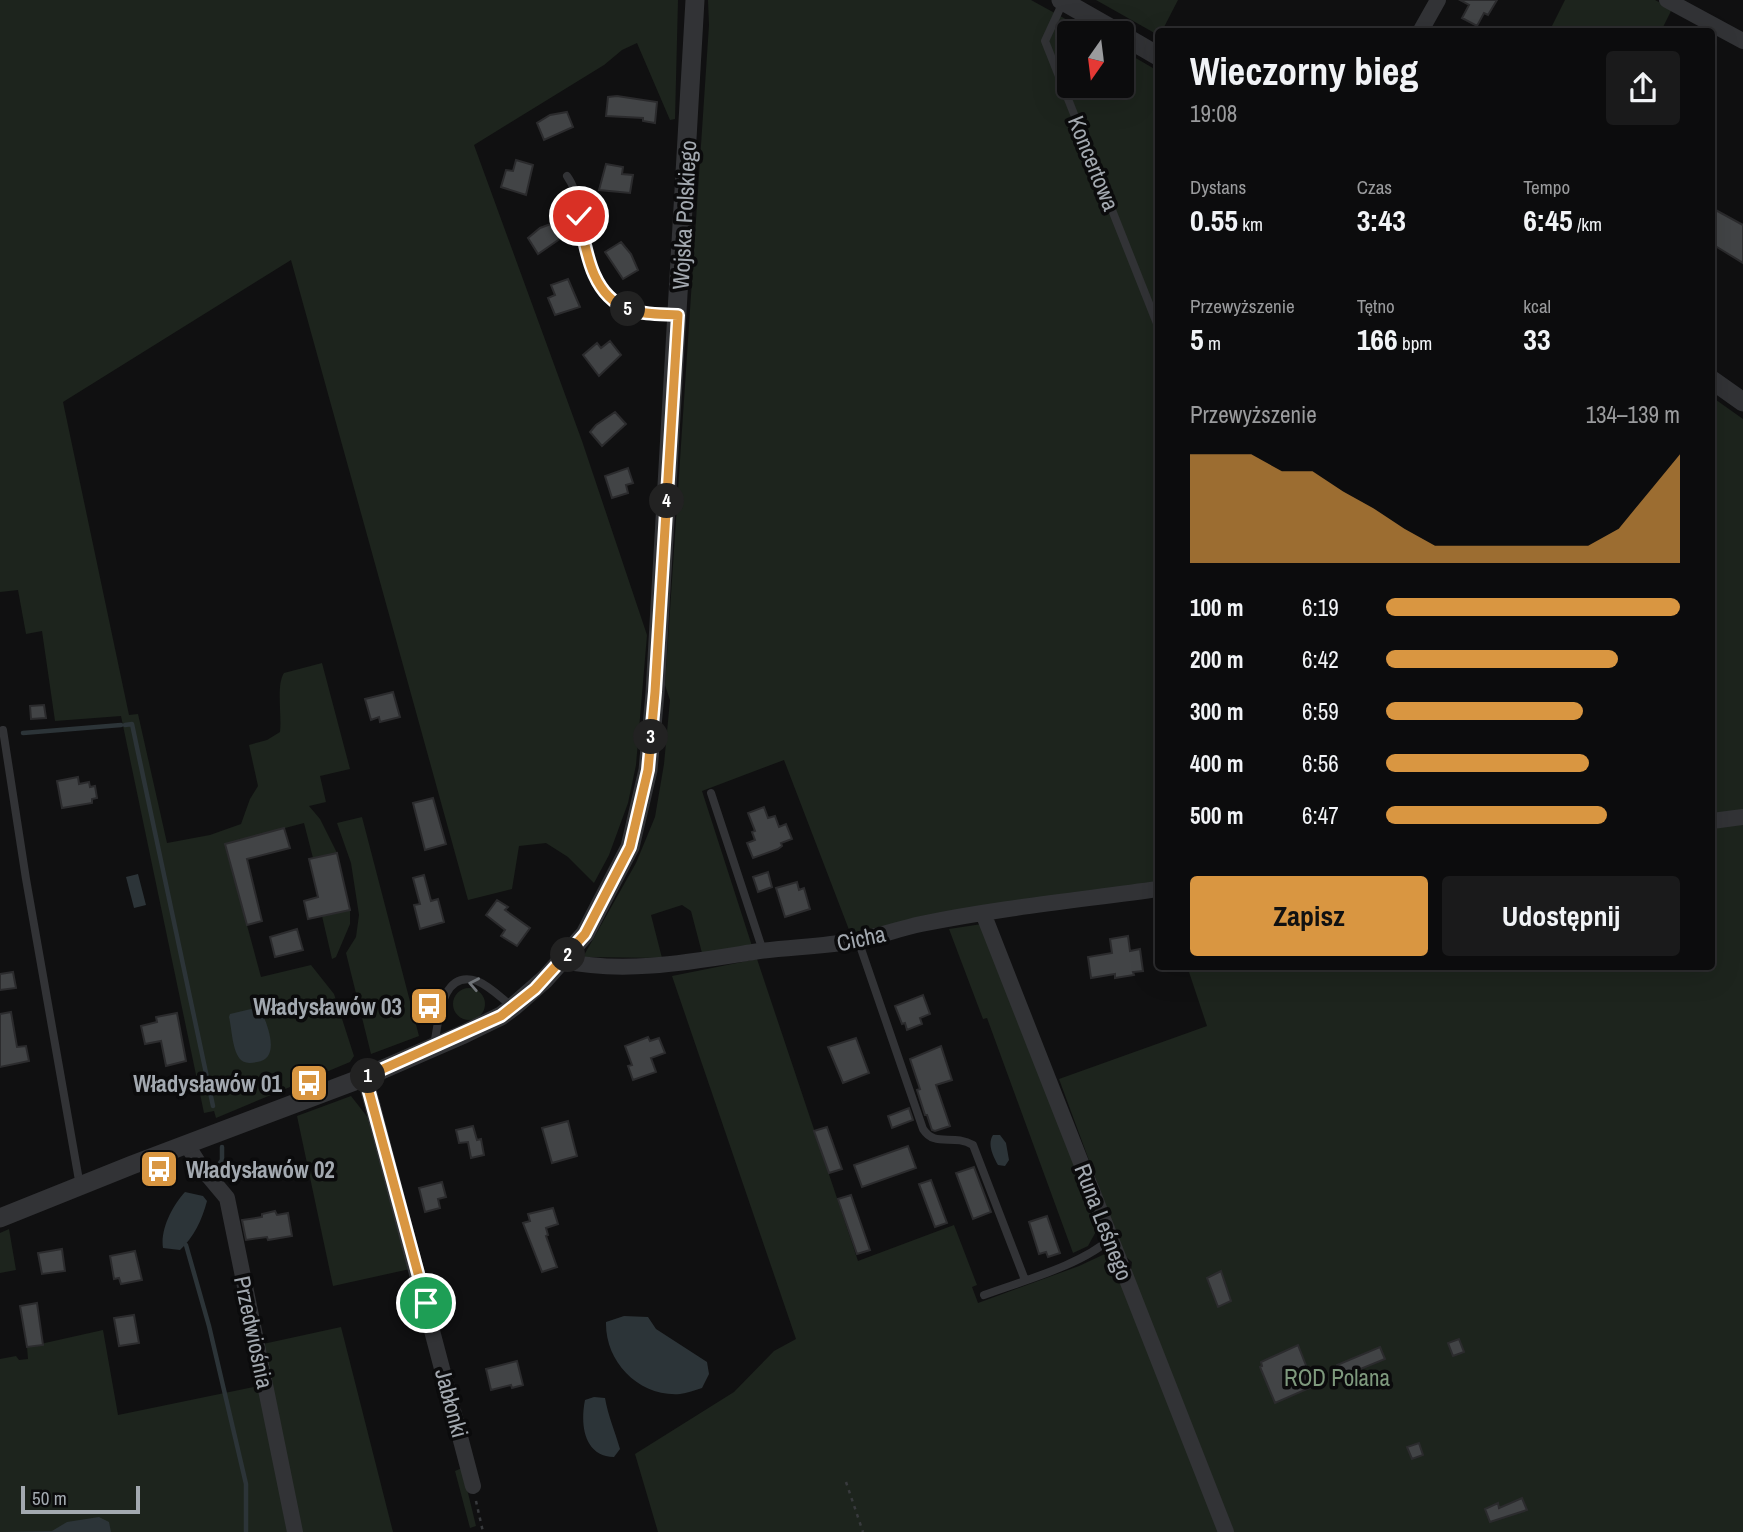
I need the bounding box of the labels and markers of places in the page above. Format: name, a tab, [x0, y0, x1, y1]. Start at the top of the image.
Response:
pin	[549, 186, 609, 246]
pin: 5	[610, 292, 646, 326]
pin: 4	[650, 484, 684, 518]
pin: 3	[634, 720, 668, 754]
pin: 2	[550, 937, 586, 972]
bus stop icon: Władysławów 03	[408, 985, 450, 1027]
place label: Władysławów 03	[253, 991, 402, 1022]
pin: 1	[350, 1058, 386, 1094]
bus stop icon: Władysławów 01	[288, 1062, 330, 1104]
place label: Władysławów 01	[133, 1068, 283, 1099]
bus stop icon: Władysławów 02	[138, 1148, 180, 1190]
place label: Władysławów 02	[186, 1154, 335, 1185]
pin	[396, 1273, 456, 1333]

